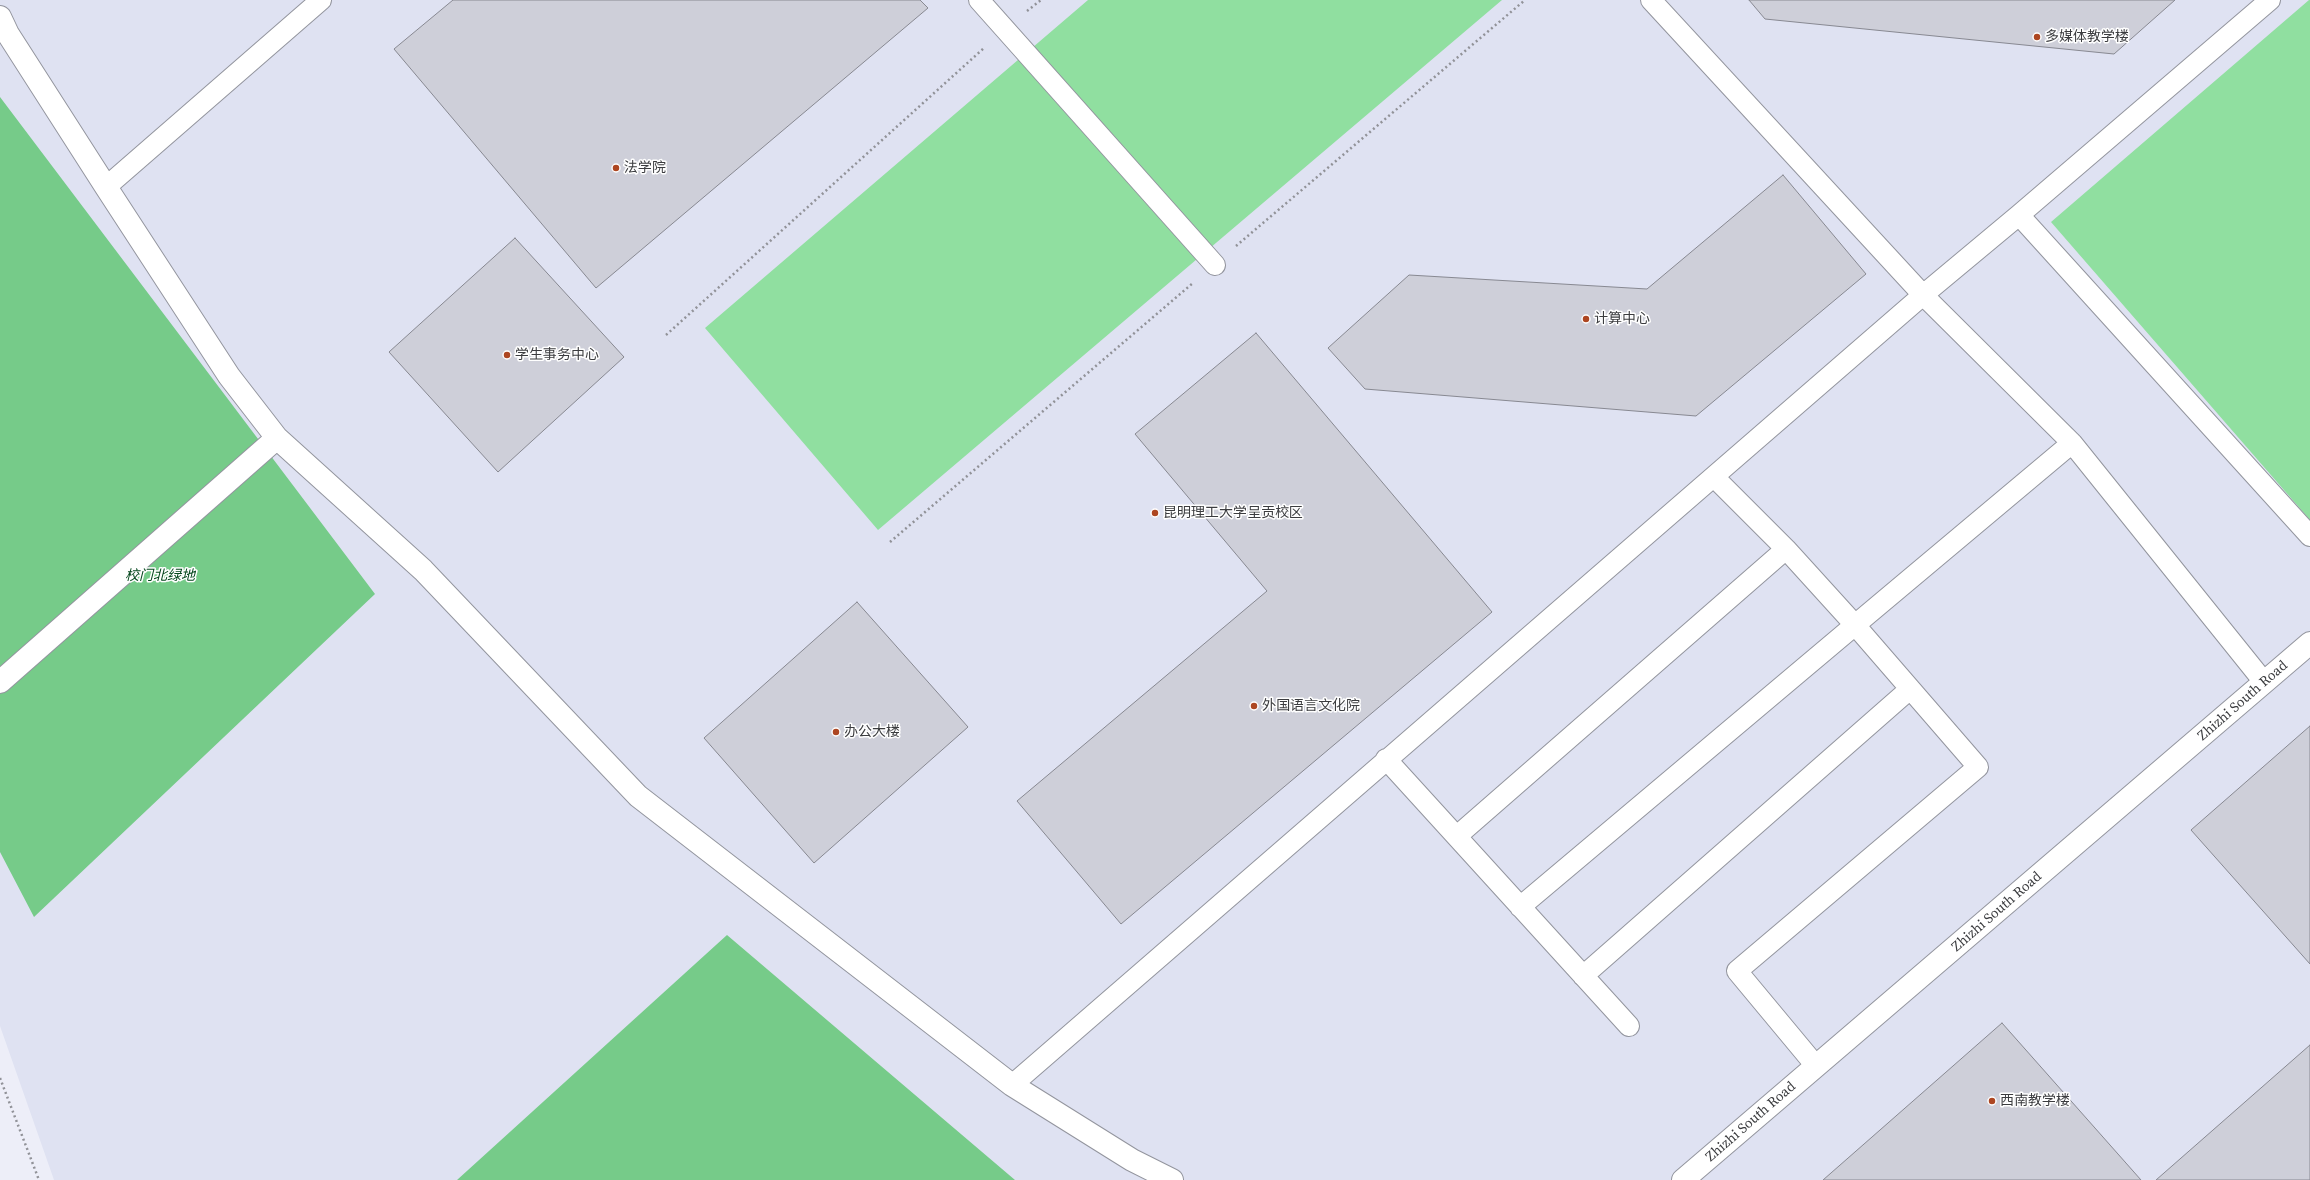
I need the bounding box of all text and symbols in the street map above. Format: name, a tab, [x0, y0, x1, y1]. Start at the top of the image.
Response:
place label: 多媒体教学楼	[2045, 29, 2129, 45]
marker: 多媒体教学楼	[2032, 32, 2042, 42]
place label: 法学院	[624, 160, 666, 176]
marker: 法学院	[611, 163, 621, 173]
place label: 计算中心	[1594, 311, 1650, 327]
marker: 计算中心	[1581, 314, 1591, 324]
place label: 学生事务中心	[515, 347, 599, 363]
marker: 学生事务中心	[502, 350, 512, 360]
place label: 昆明理工大学呈贡校区	[1163, 505, 1303, 521]
marker: 昆明理工大学呈贡校区	[1150, 508, 1160, 518]
park label: 校门北绿地	[125, 568, 195, 584]
street label: Zhizhi South Road	[2195, 657, 2291, 745]
place label: 外国语言文化院	[1262, 698, 1360, 714]
marker: 外国语言文化院	[1249, 701, 1259, 711]
place label: 办公大楼	[844, 724, 900, 740]
marker: 办公大楼	[831, 727, 841, 737]
street label: Zhizhi South Road	[1949, 868, 2045, 956]
street label: Zhizhi South Road	[1703, 1078, 1799, 1166]
place label: 西南教学楼	[2000, 1093, 2070, 1109]
marker: 西南教学楼	[1987, 1096, 1997, 1106]

